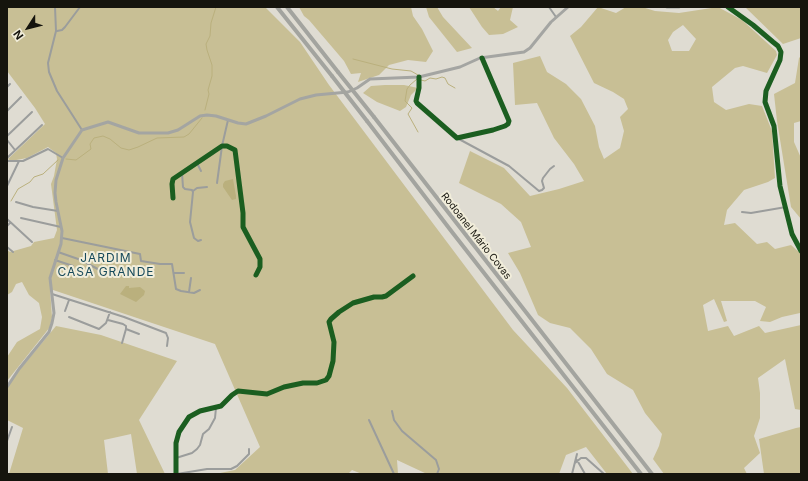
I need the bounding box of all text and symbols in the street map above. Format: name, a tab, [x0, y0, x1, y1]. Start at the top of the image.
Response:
north arrow	[8, 8, 48, 48]
text: N	[10, 28, 26, 43]
street label: Rodoanel Mário Covas	[439, 190, 513, 282]
district label: JARDIM CASA GRANDE	[57, 251, 155, 279]

